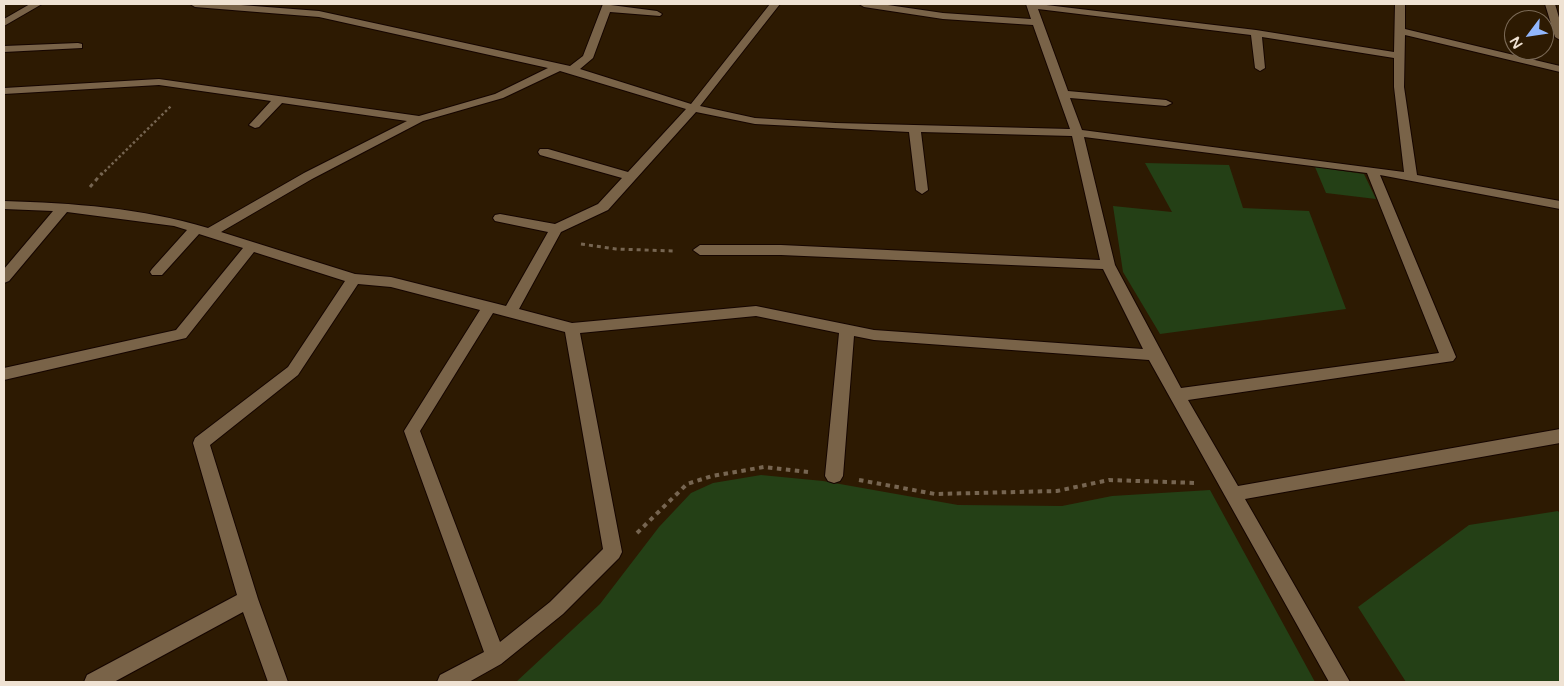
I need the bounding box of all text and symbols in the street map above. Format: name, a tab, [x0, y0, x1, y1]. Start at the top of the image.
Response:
north arrow	[1504, 10, 1554, 60]
text: N	[1506, 33, 1527, 52]

